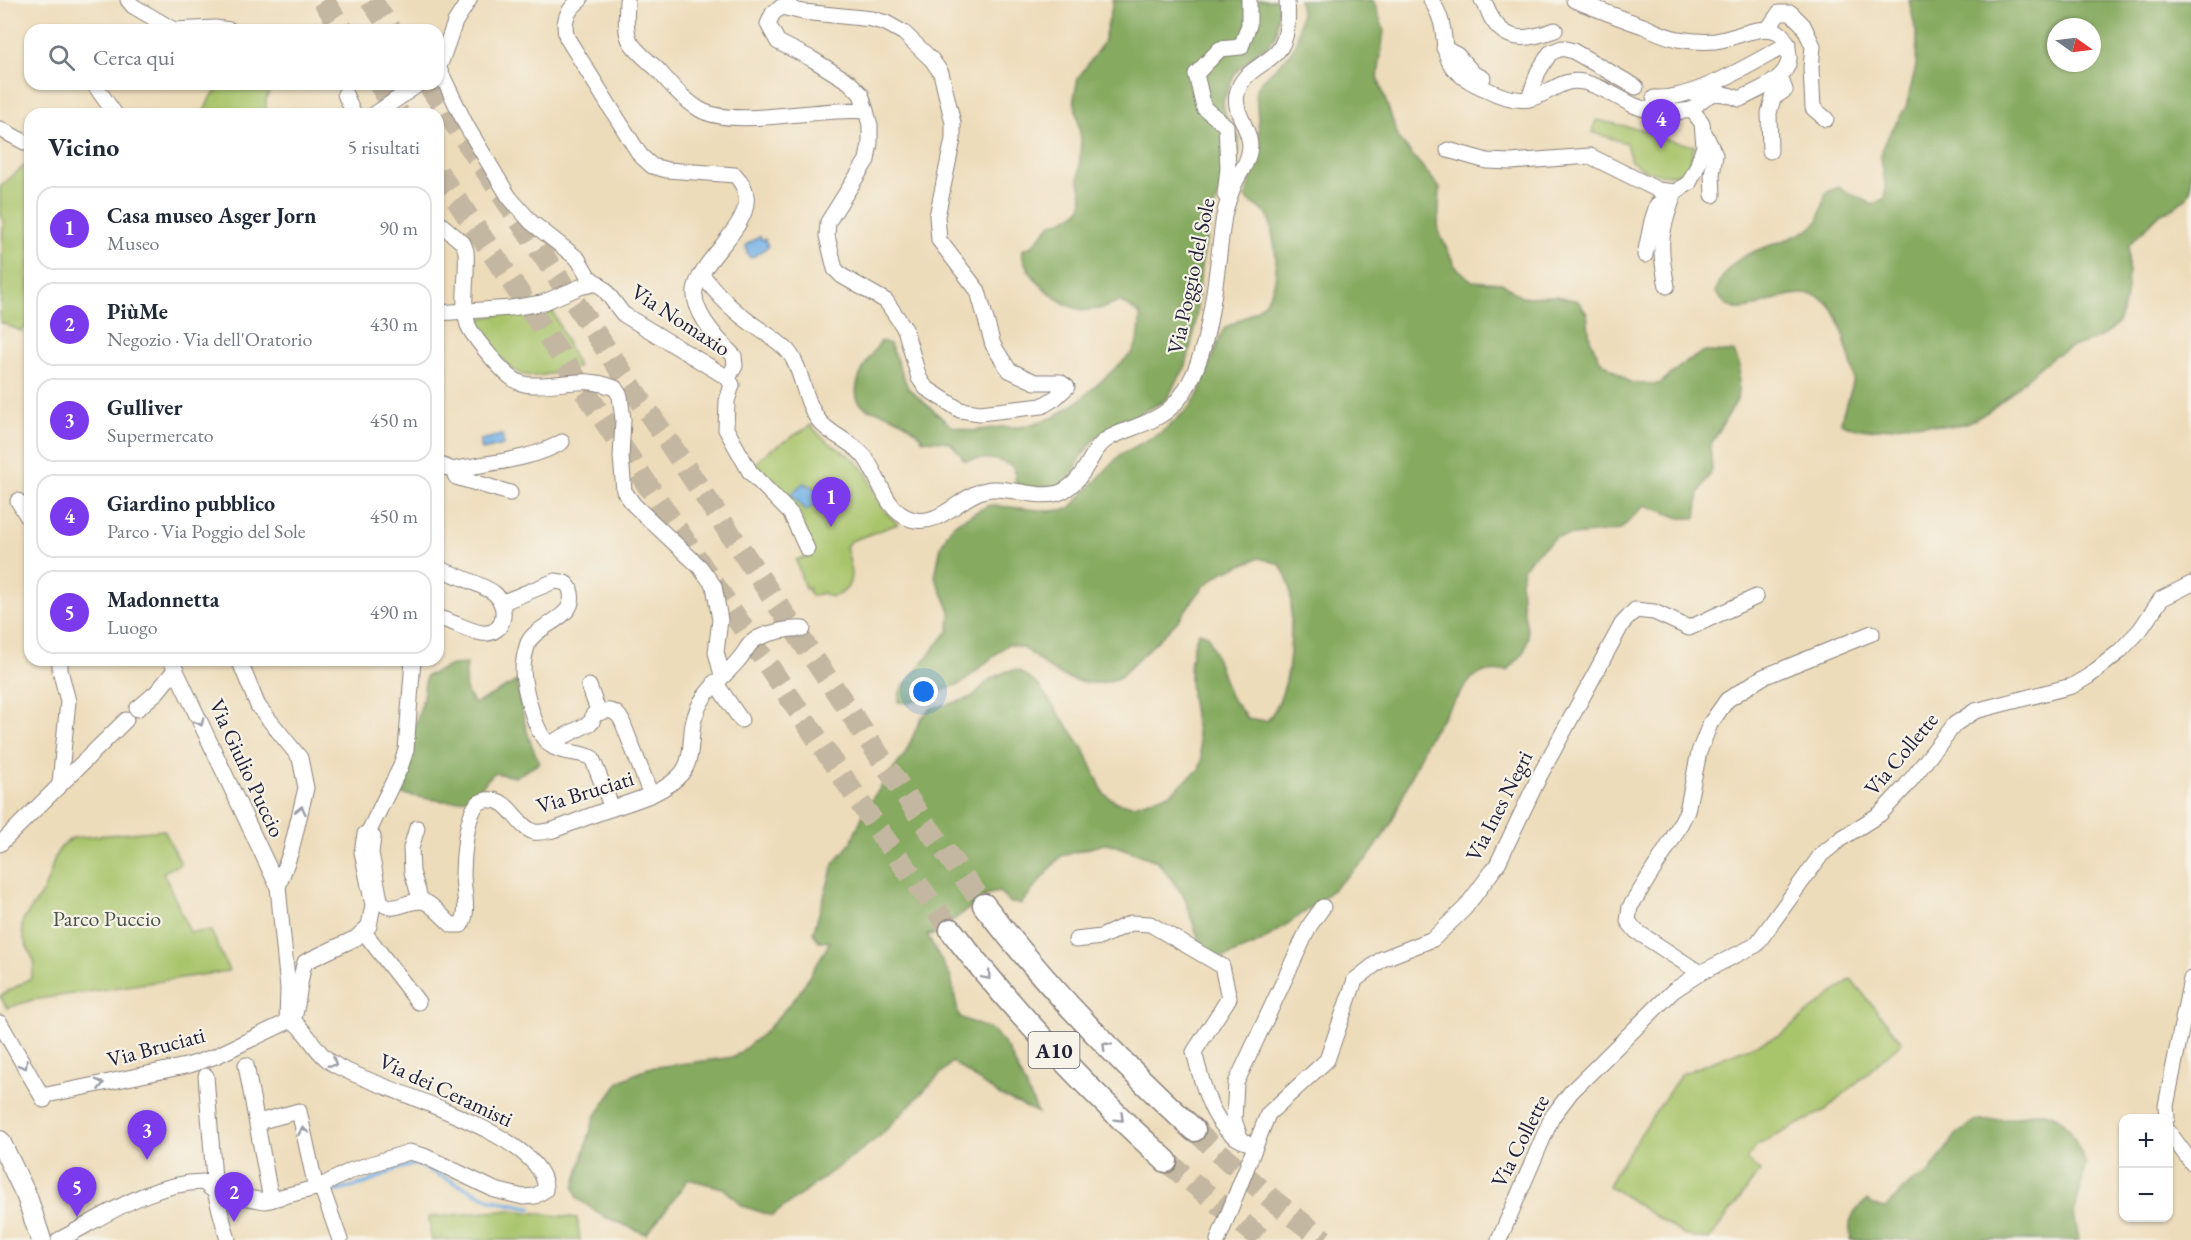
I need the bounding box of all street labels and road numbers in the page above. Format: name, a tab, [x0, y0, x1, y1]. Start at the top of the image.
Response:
street label: Via Poggio del Sole	[1160, 195, 1222, 357]
street label: Via Nomaxio	[626, 277, 736, 363]
street label: Via Giulio Puccio	[202, 694, 292, 842]
street label: Via Collette	[1858, 706, 1945, 802]
street label: Via Ines Negri	[1459, 746, 1539, 866]
street label: Via Bruciati	[533, 763, 637, 821]
street label: Via Bruciati	[104, 1020, 208, 1074]
road number: A10	[1028, 1032, 1080, 1068]
street label: Via dei Ceramisti	[374, 1046, 518, 1134]
street label: Via Collette	[1484, 1089, 1556, 1192]

